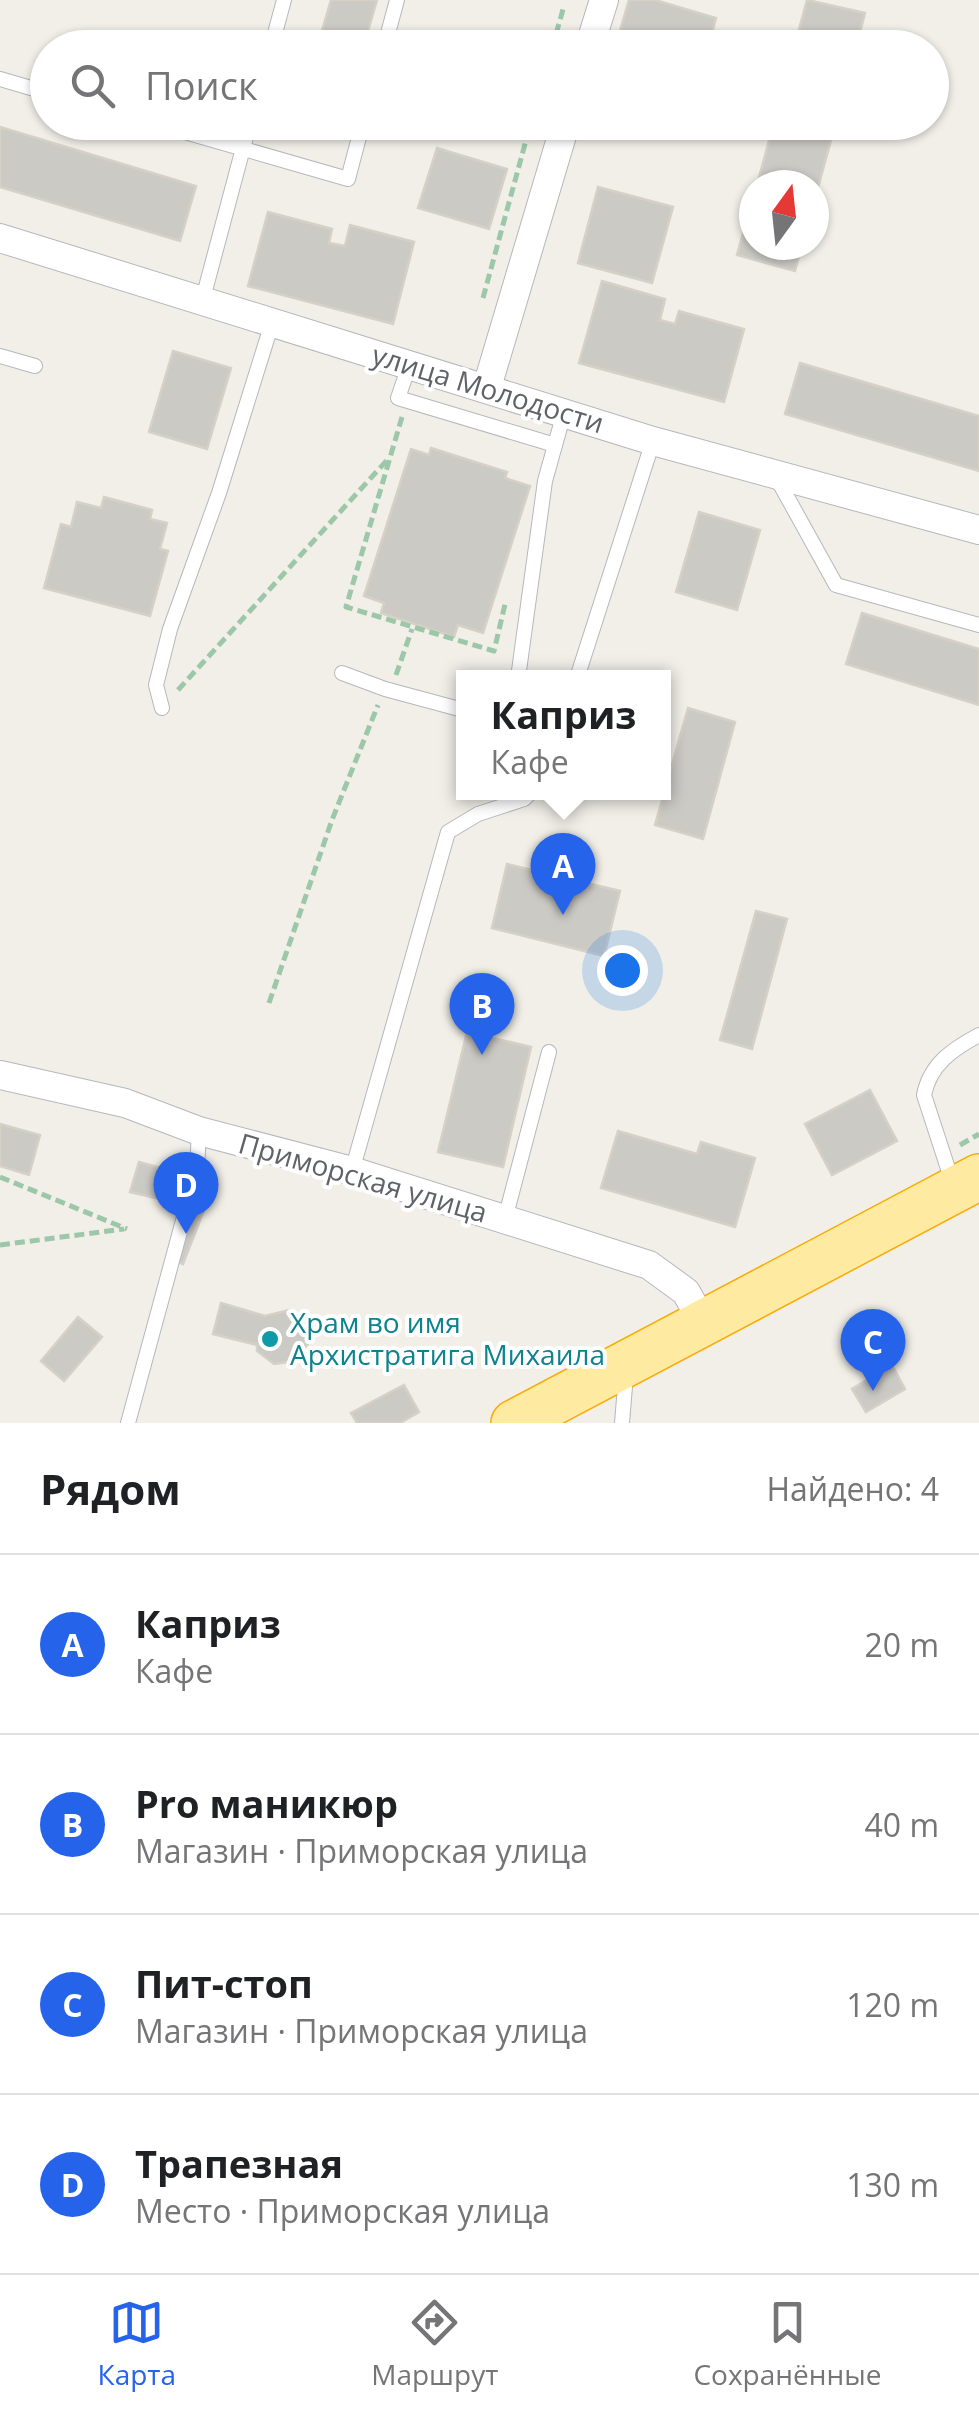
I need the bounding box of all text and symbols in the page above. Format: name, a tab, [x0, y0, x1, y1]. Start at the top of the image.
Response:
search box	[30, 30, 949, 140]
icon: search	[65, 58, 120, 113]
text: Поиск	[145, 59, 258, 111]
north arrow	[739, 170, 829, 260]
street label: улица Молодости	[368, 335, 609, 441]
popup	[456, 670, 671, 800]
text: Каприз	[491, 688, 636, 740]
text: Кафе	[491, 740, 569, 783]
pin: A	[530, 832, 596, 915]
your location	[597, 945, 648, 996]
pin: B	[450, 972, 514, 1055]
street label: Приморская улица	[235, 1123, 492, 1231]
pin: D	[154, 1152, 218, 1234]
place label: Храм во имя Архистратига Михаила	[290, 1303, 605, 1373]
pin: C	[840, 1308, 906, 1391]
marker: Храм во имя Архистратига Михаила	[259, 1328, 281, 1350]
text: Рядом	[40, 1460, 181, 1517]
text: Найдено: 4	[766, 1467, 939, 1510]
text: Каприз	[135, 1597, 281, 1649]
text: A	[61, 1623, 84, 1666]
text: 20 m	[864, 1623, 939, 1666]
text: Кафе	[135, 1649, 213, 1692]
text: Pro маникюр	[135, 1777, 398, 1829]
text: B	[62, 1803, 83, 1846]
text: 40 m	[864, 1803, 939, 1846]
text: Магазин · Приморская улица	[135, 1829, 588, 1872]
text: Пит-стоп	[135, 1957, 313, 2009]
text: C	[62, 1983, 83, 2026]
text: 120 m	[846, 1983, 939, 2026]
text: Магазин · Приморская улица	[135, 2009, 588, 2052]
text: Трапезная	[135, 2137, 343, 2189]
text: D	[61, 2163, 84, 2206]
text: 130 m	[846, 2163, 939, 2206]
text: Место · Приморская улица	[135, 2189, 550, 2232]
tab: Карта	[98, 2295, 176, 2393]
tab: Маршрут	[371, 2295, 498, 2393]
tab: Сохранённые	[693, 2295, 881, 2393]

